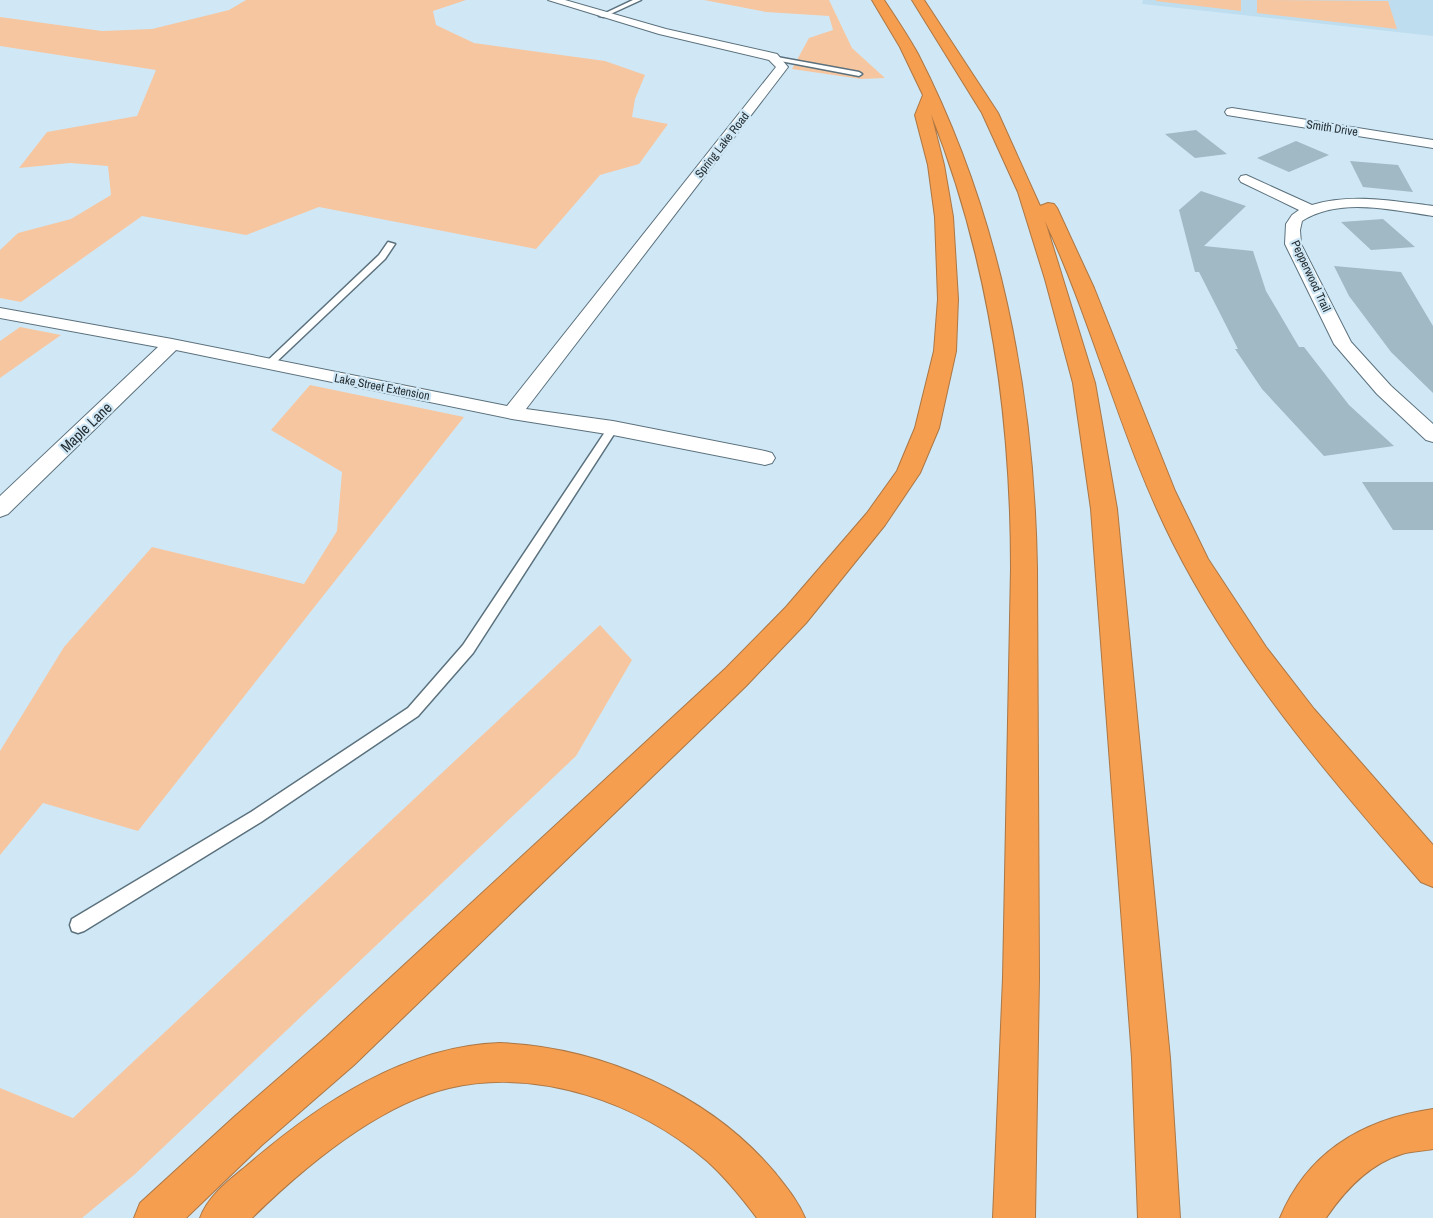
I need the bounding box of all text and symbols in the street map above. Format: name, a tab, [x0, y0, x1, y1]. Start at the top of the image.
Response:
street label: Spring Lake Road	[691, 109, 753, 181]
street label: Smith Drive	[1305, 116, 1359, 140]
street label: Pepperwood Trail	[1287, 238, 1335, 314]
street label: Lake Street Extension	[333, 370, 431, 404]
street label: Maple Lane	[56, 397, 117, 457]

